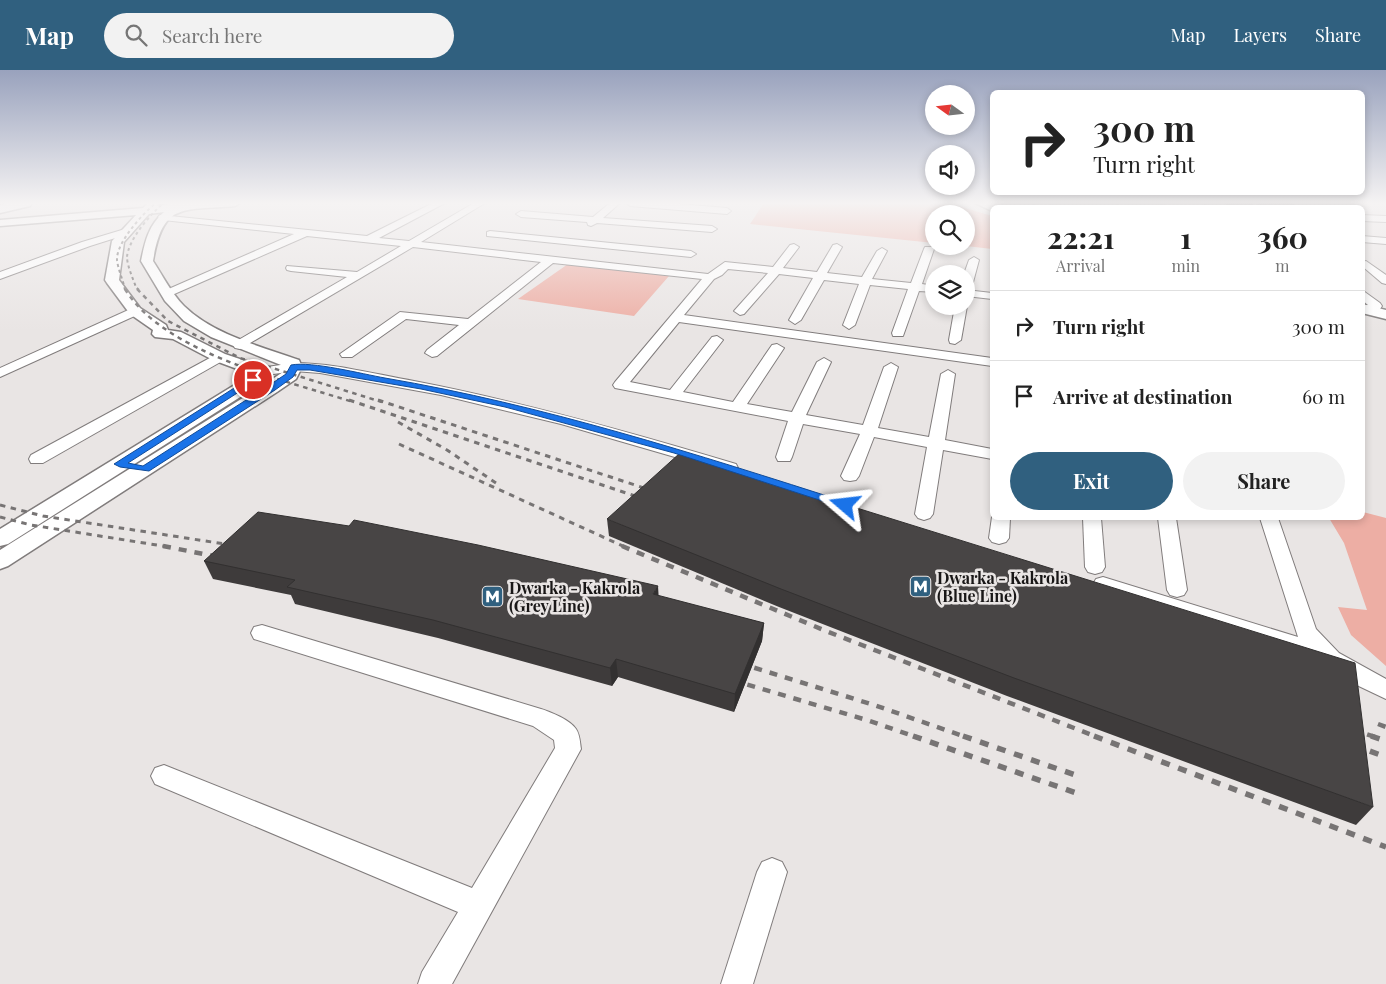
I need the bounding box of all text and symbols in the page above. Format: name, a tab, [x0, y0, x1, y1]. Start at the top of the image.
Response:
search box	[104, 13, 454, 58]
text: Map	[25, 19, 74, 51]
icon: search	[122, 21, 150, 49]
text: Search here	[162, 22, 262, 48]
text: Map	[1170, 23, 1205, 47]
text: Layers	[1233, 23, 1287, 47]
text: Share	[1315, 23, 1361, 47]
north arrow	[925, 85, 975, 135]
map controls	[925, 85, 975, 315]
text: 300 m	[1093, 104, 1195, 151]
icon: right	[1010, 110, 1075, 175]
button: sound	[925, 145, 975, 195]
text: Turn right	[1093, 149, 1195, 179]
button: search	[925, 205, 975, 255]
text: 22:21	[1047, 217, 1114, 257]
text: 1	[1180, 217, 1191, 257]
text: 360	[1257, 217, 1308, 257]
text: Arrival	[1056, 255, 1105, 276]
text: min	[1171, 255, 1200, 276]
text: m	[1275, 255, 1290, 276]
button: layers	[925, 265, 975, 315]
icon: right	[1010, 312, 1038, 340]
text: Turn right	[1053, 313, 1145, 339]
text: 300 m	[1292, 313, 1345, 339]
pin	[232, 359, 274, 401]
icon: arrive	[239, 366, 267, 394]
icon: arrive	[1010, 382, 1038, 410]
text: Arrive at destination	[1053, 383, 1233, 409]
text: 60 m	[1302, 383, 1345, 409]
button: Exit	[1010, 452, 1173, 510]
button: Share	[1183, 452, 1345, 510]
position arrow	[818, 478, 870, 530]
place label: Dwarka - Kakrola (Blue Line)	[937, 567, 1069, 606]
metro station icon: Dwarka - Kakrola (Blue Line)	[909, 574, 933, 598]
place label: Dwarka - Kakrola (Grey Line)	[509, 577, 641, 616]
metro station icon: Dwarka - Kakrola (Grey Line)	[481, 584, 505, 608]

